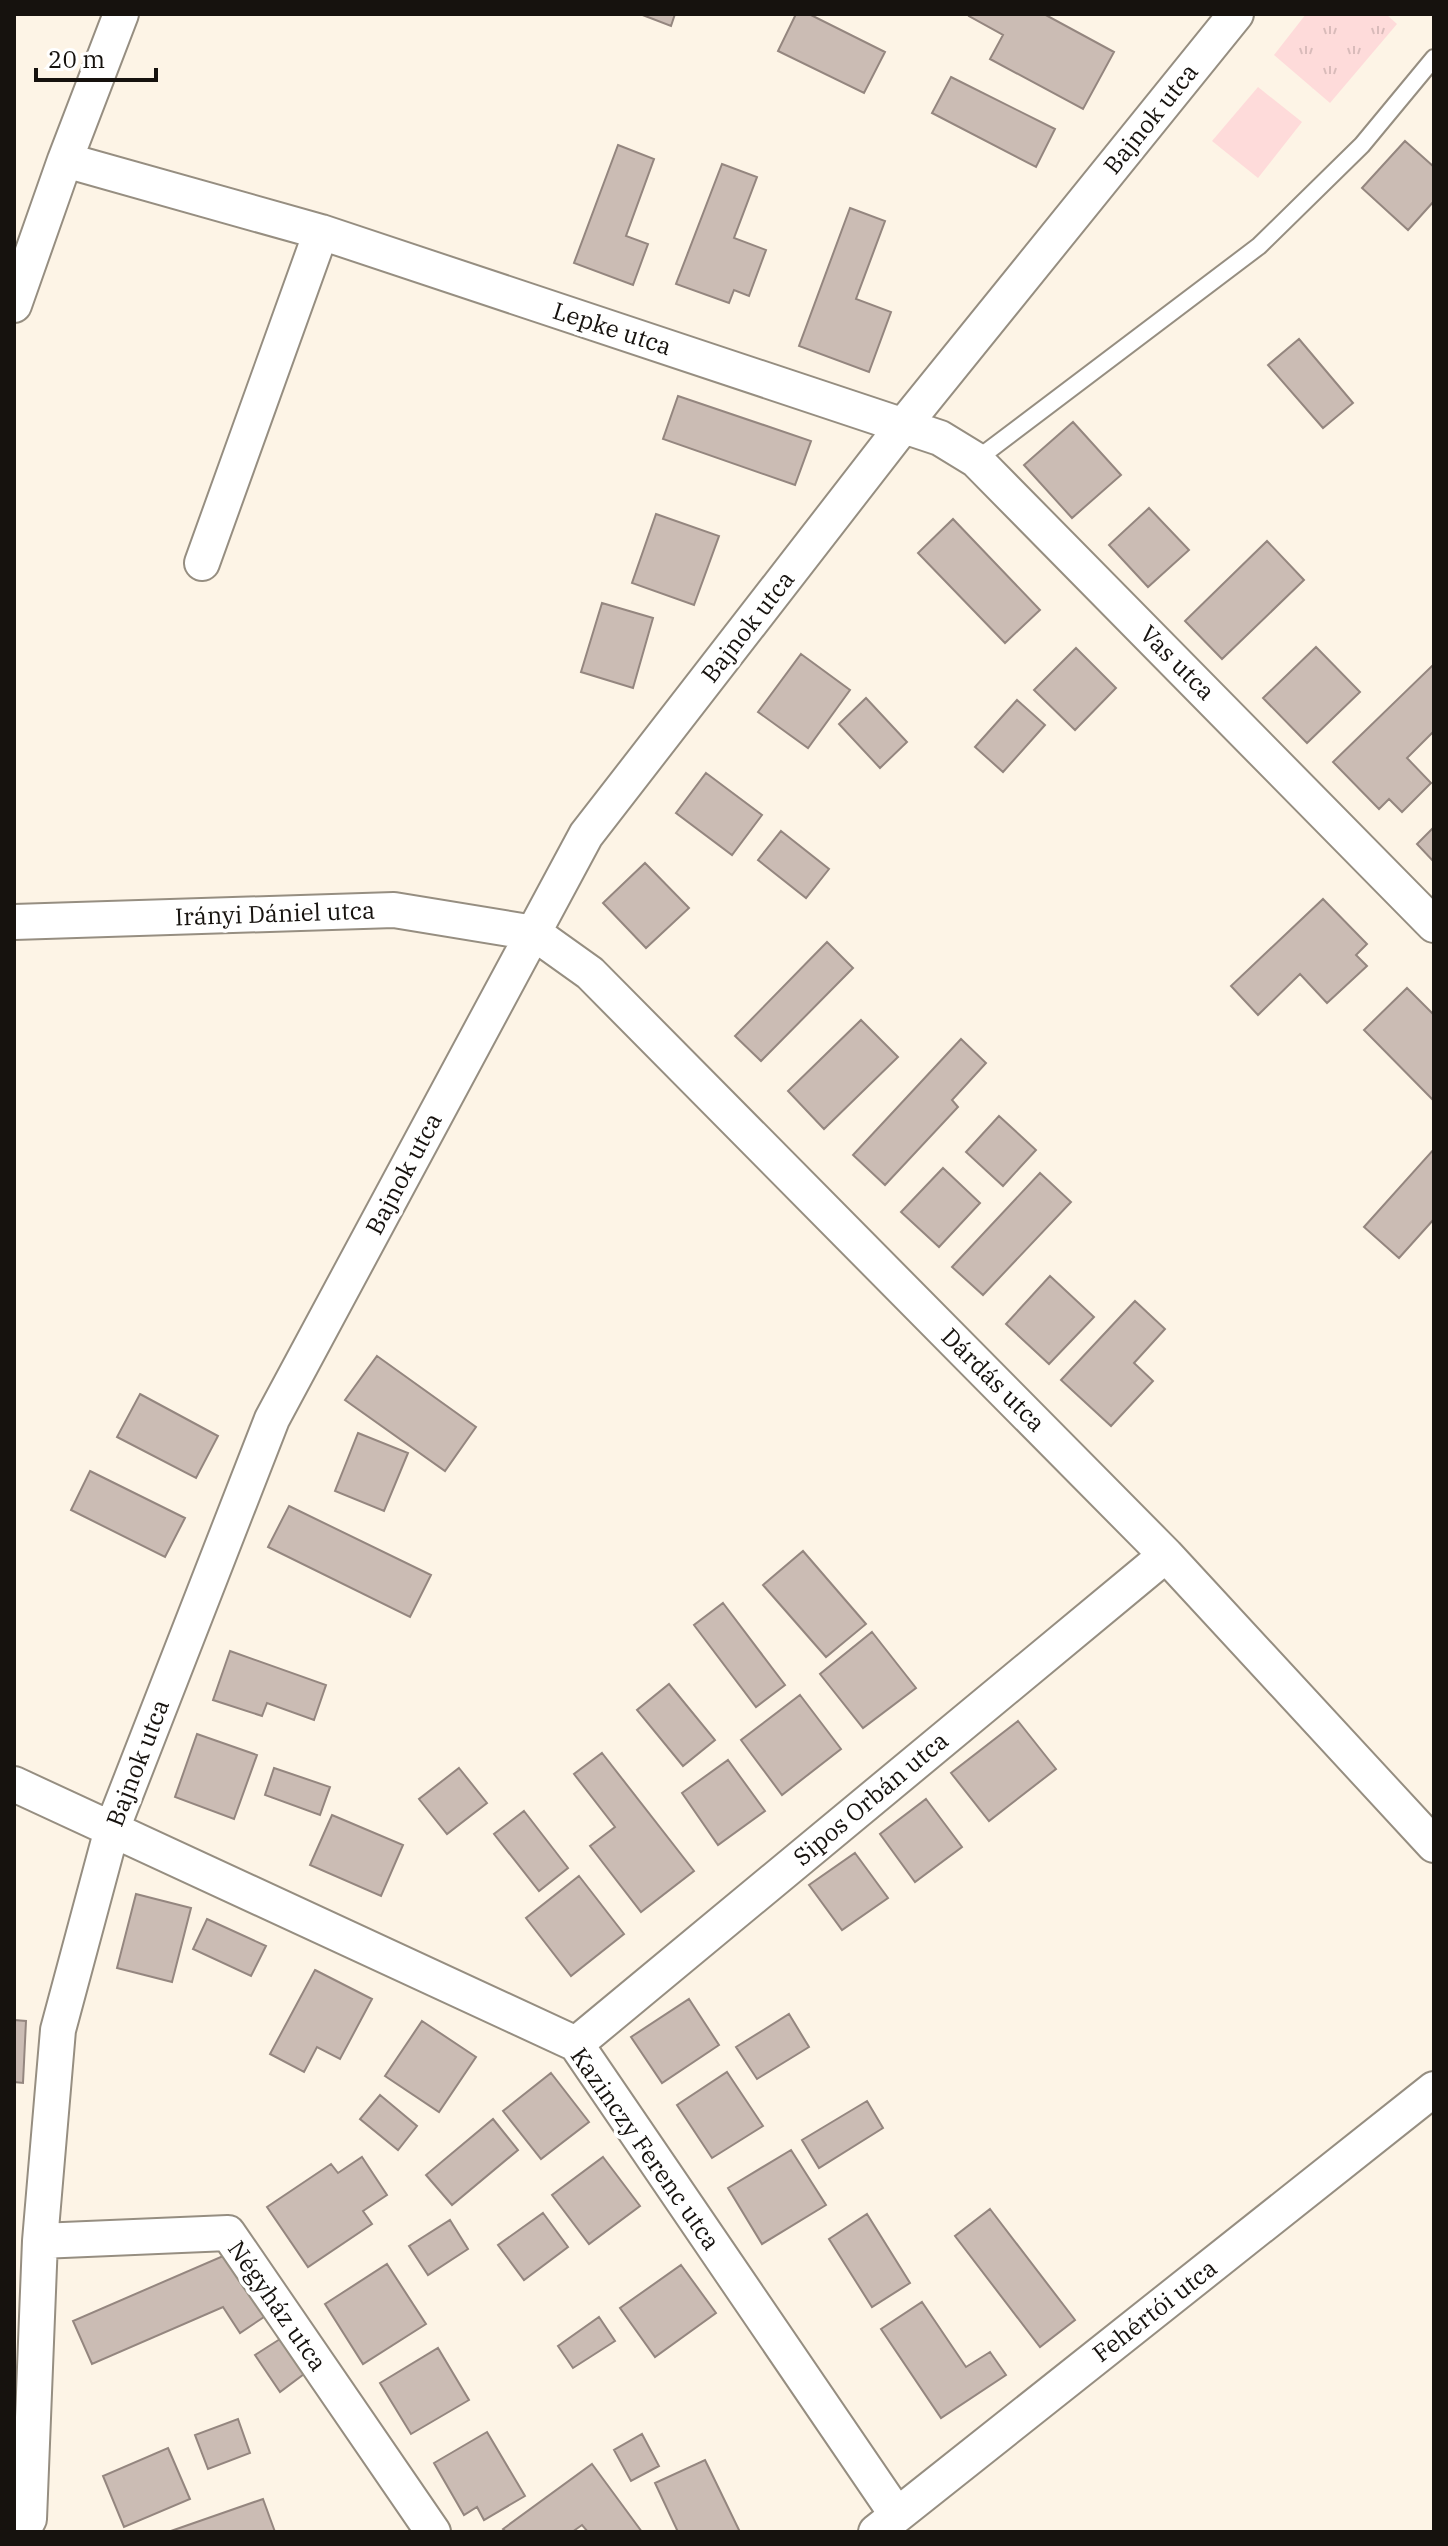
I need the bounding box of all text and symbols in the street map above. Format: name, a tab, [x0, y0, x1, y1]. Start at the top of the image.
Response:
scale bar	[36, 32, 156, 82]
text: 20 m	[48, 43, 105, 75]
street label: Bajnok utca	[1096, 56, 1205, 180]
street label: Lepke utca	[549, 294, 676, 362]
street label: Bajnok utca	[693, 564, 801, 689]
street label: Vas utca	[1133, 618, 1222, 707]
street label: Irányi Dániel utca	[174, 894, 376, 932]
street label: Bajnok utca	[358, 1107, 449, 1240]
street label: Dárdás utca	[935, 1320, 1053, 1438]
street label: Bajnok utca	[98, 1695, 176, 1831]
street label: Sipos Orbán utca	[786, 1724, 954, 1872]
street label: Kazinczy Ferenc utca	[564, 2041, 728, 2256]
street label: Négyház utca	[221, 2234, 335, 2377]
street label: Fehértói utca	[1086, 2252, 1223, 2369]

